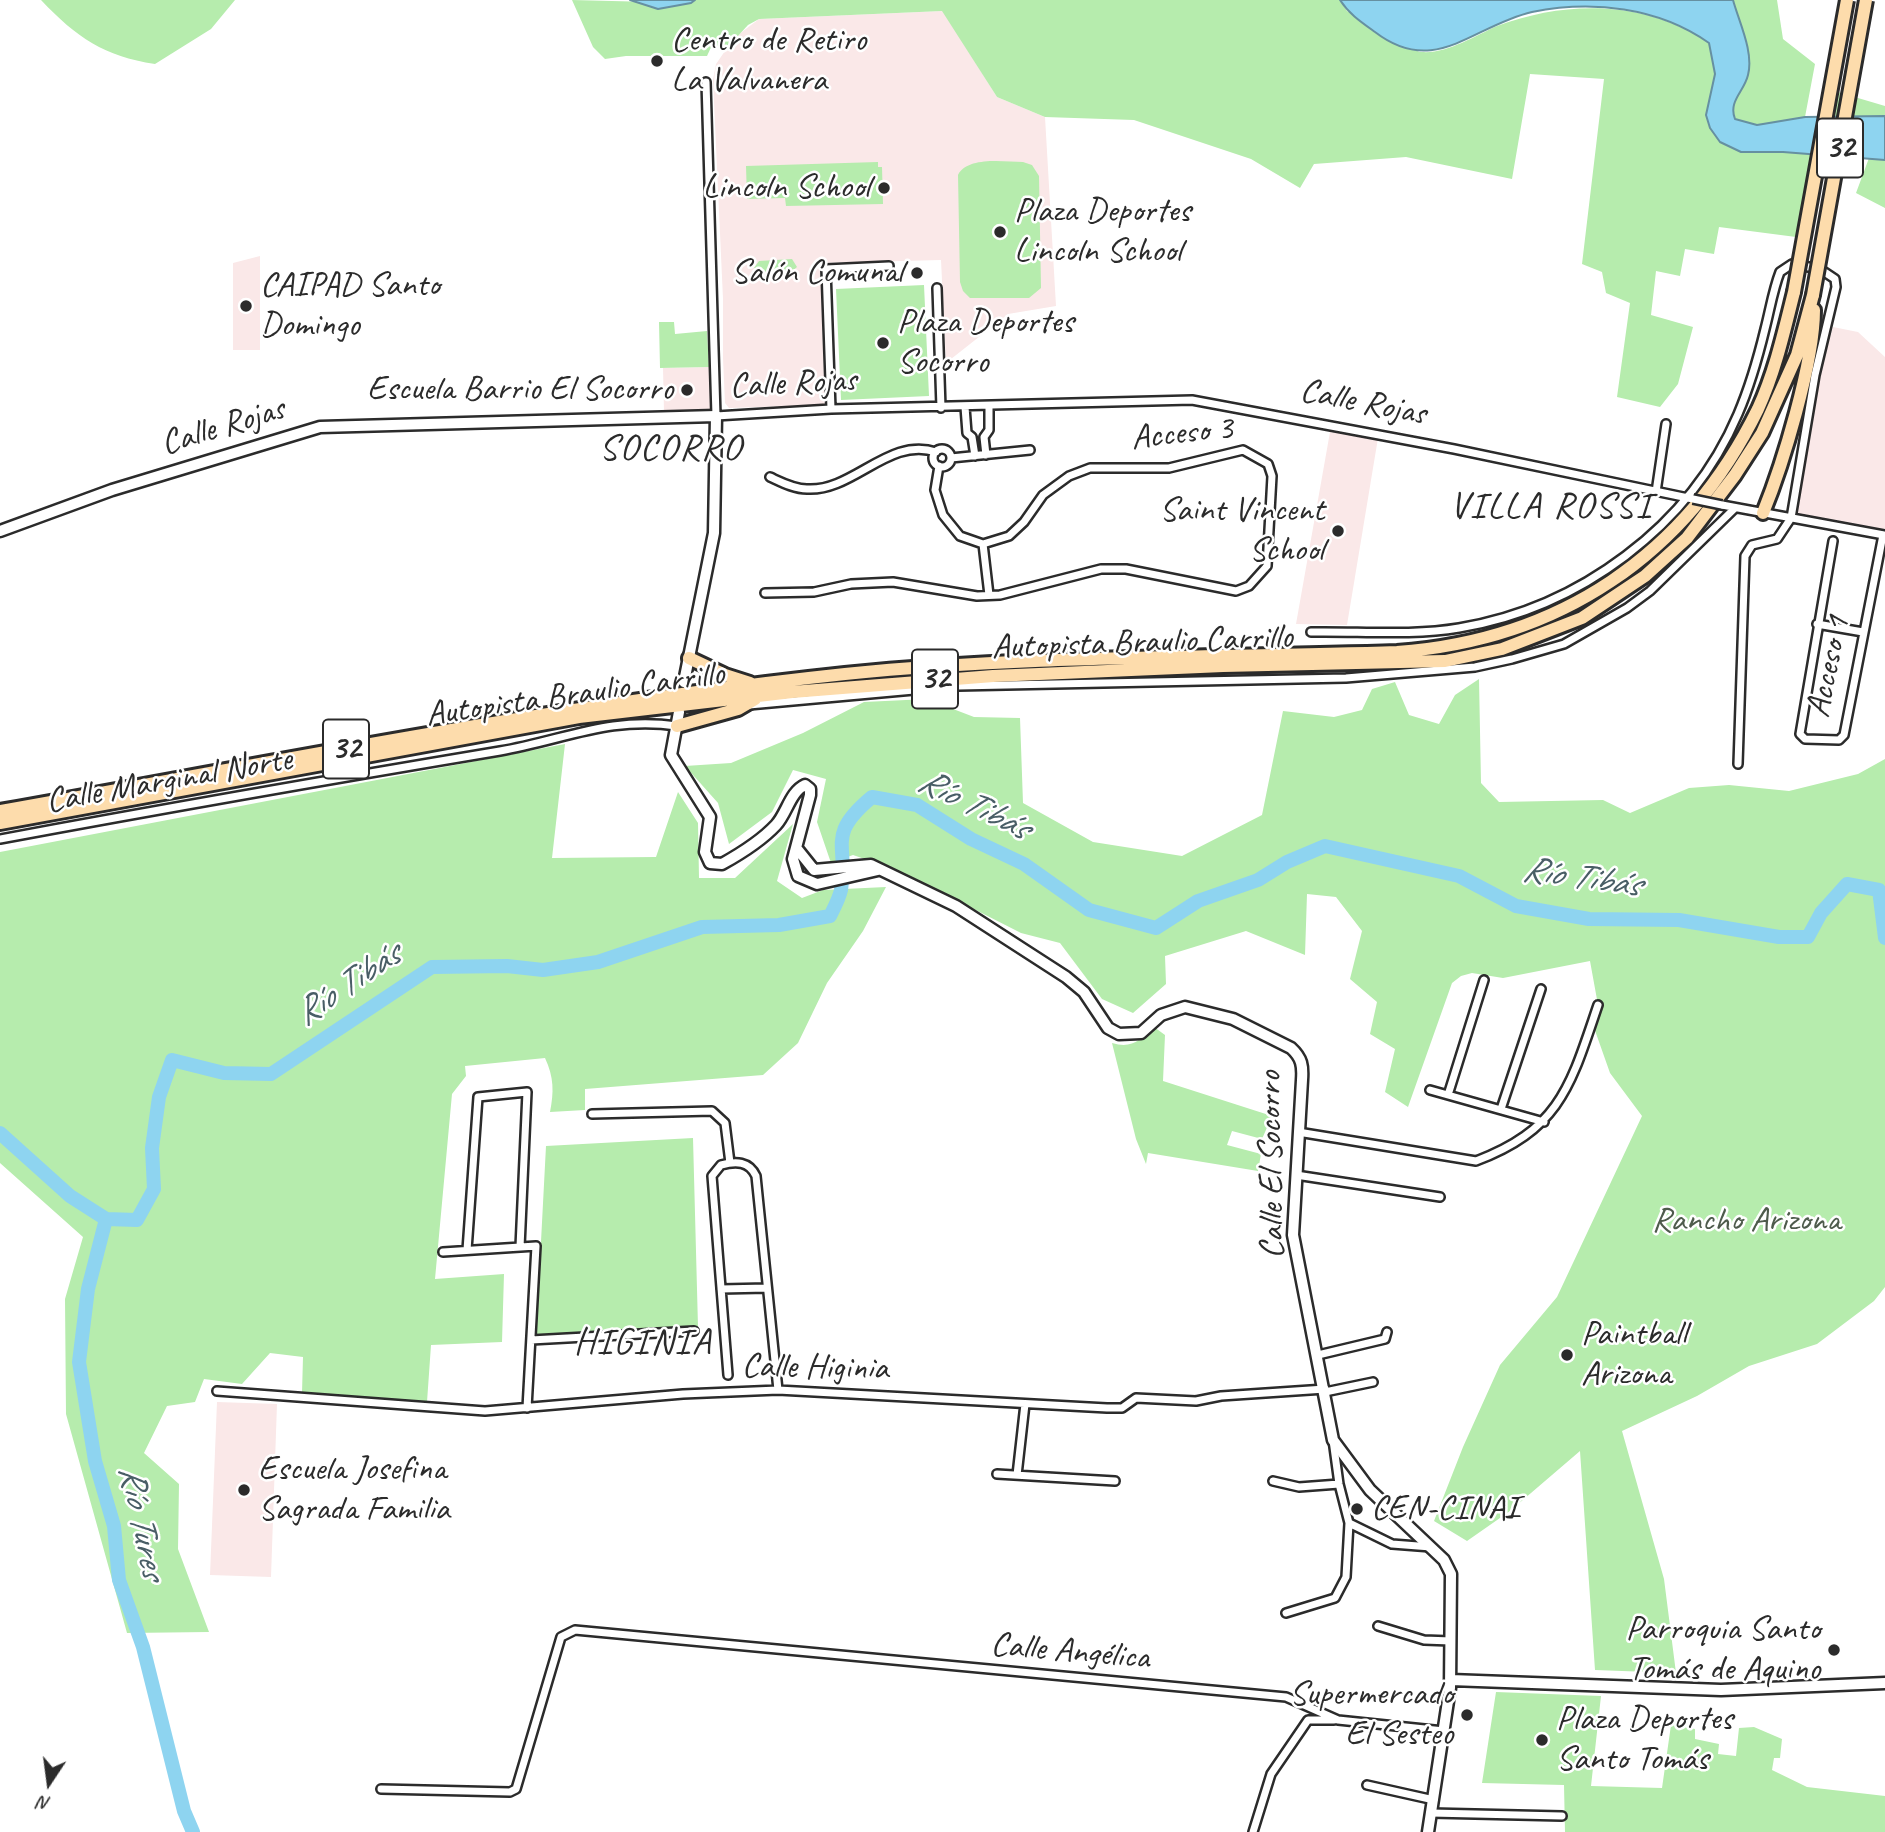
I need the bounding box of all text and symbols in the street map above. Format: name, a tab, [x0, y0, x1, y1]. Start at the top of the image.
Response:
place label: Centro de Retiro La Valvanera	[671, 20, 866, 102]
marker: Centro de Retiro La Valvanera	[649, 53, 665, 69]
road number: 32	[1817, 118, 1863, 178]
place label: Lincoln School	[702, 167, 870, 209]
marker: Lincoln School	[876, 180, 892, 196]
place label: Plaza Deportes Lincoln School	[1014, 191, 1190, 273]
marker: Plaza Deportes Lincoln School	[992, 224, 1008, 240]
place label: Salón Comunal	[731, 252, 903, 294]
place label: CAIPAD Santo Domingo	[260, 265, 440, 347]
marker: Salón Comunal	[909, 265, 925, 281]
marker: CAIPAD Santo Domingo	[238, 298, 254, 314]
place label: Plaza Deportes Socorro	[897, 302, 1073, 384]
marker: Plaza Deportes Socorro	[875, 335, 891, 351]
street label: Calle Rojas	[728, 360, 858, 408]
place label: Escuela Barrio El Socorro	[367, 369, 673, 411]
street label: Calle Rojas	[1297, 370, 1429, 436]
marker: Escuela Barrio El Socorro	[679, 382, 695, 398]
street label: Calle Rojas	[156, 388, 290, 466]
street label: Acceso 3	[1129, 408, 1235, 460]
district label: SOCORRO	[601, 427, 741, 471]
district label: VILLA ROSSI	[1453, 485, 1649, 529]
place label: Saint Vincent School	[1159, 490, 1324, 572]
marker: Saint Vincent School	[1330, 523, 1346, 539]
street label: Acceso 1	[1798, 613, 1860, 721]
street label: Autopista Braulio Carrillo	[991, 617, 1293, 669]
road number: 32	[912, 650, 958, 708]
street label: Autopista Braulio Carrillo	[423, 653, 727, 737]
road number: 32	[323, 720, 369, 778]
street label: Calle Marginal Norte	[43, 739, 295, 823]
water label: Río Tibás	[910, 759, 1036, 851]
water label: Río Tibás	[1520, 848, 1642, 908]
water label: Río Tibás	[287, 934, 409, 1036]
street label: Calle El Socorro	[1249, 1071, 1295, 1259]
park label: Rancho Arizona	[1652, 1200, 1840, 1242]
place label: Paintball Arizona	[1581, 1314, 1686, 1396]
district label: HIGINIA	[575, 1321, 711, 1365]
street label: Calle Higinia	[741, 1346, 889, 1390]
marker: Paintball Arizona	[1559, 1347, 1575, 1363]
place label: Escuela Josefina Sagrada Familia	[258, 1449, 450, 1531]
water label: Río Tures	[107, 1462, 175, 1582]
marker: Escuela Josefina Sagrada Familia	[236, 1482, 252, 1498]
place label: CEN-CINAI	[1371, 1488, 1519, 1530]
marker: CEN-CINAI	[1349, 1501, 1365, 1517]
place label: Parroquia Santo Tomás de Aquino	[1625, 1609, 1820, 1691]
street label: Calle Angélica	[989, 1624, 1151, 1680]
marker: Parroquia Santo Tomás de Aquino	[1826, 1642, 1842, 1658]
place label: Supermercado El Sesteo	[1289, 1674, 1453, 1756]
place label: Plaza Deportes Santo Tomás	[1556, 1699, 1732, 1781]
marker: Supermercado El Sesteo	[1459, 1707, 1475, 1723]
marker: Plaza Deportes Santo Tomás	[1534, 1732, 1550, 1748]
north arrow	[14, 1748, 84, 1818]
text: N	[36, 1790, 53, 1816]

